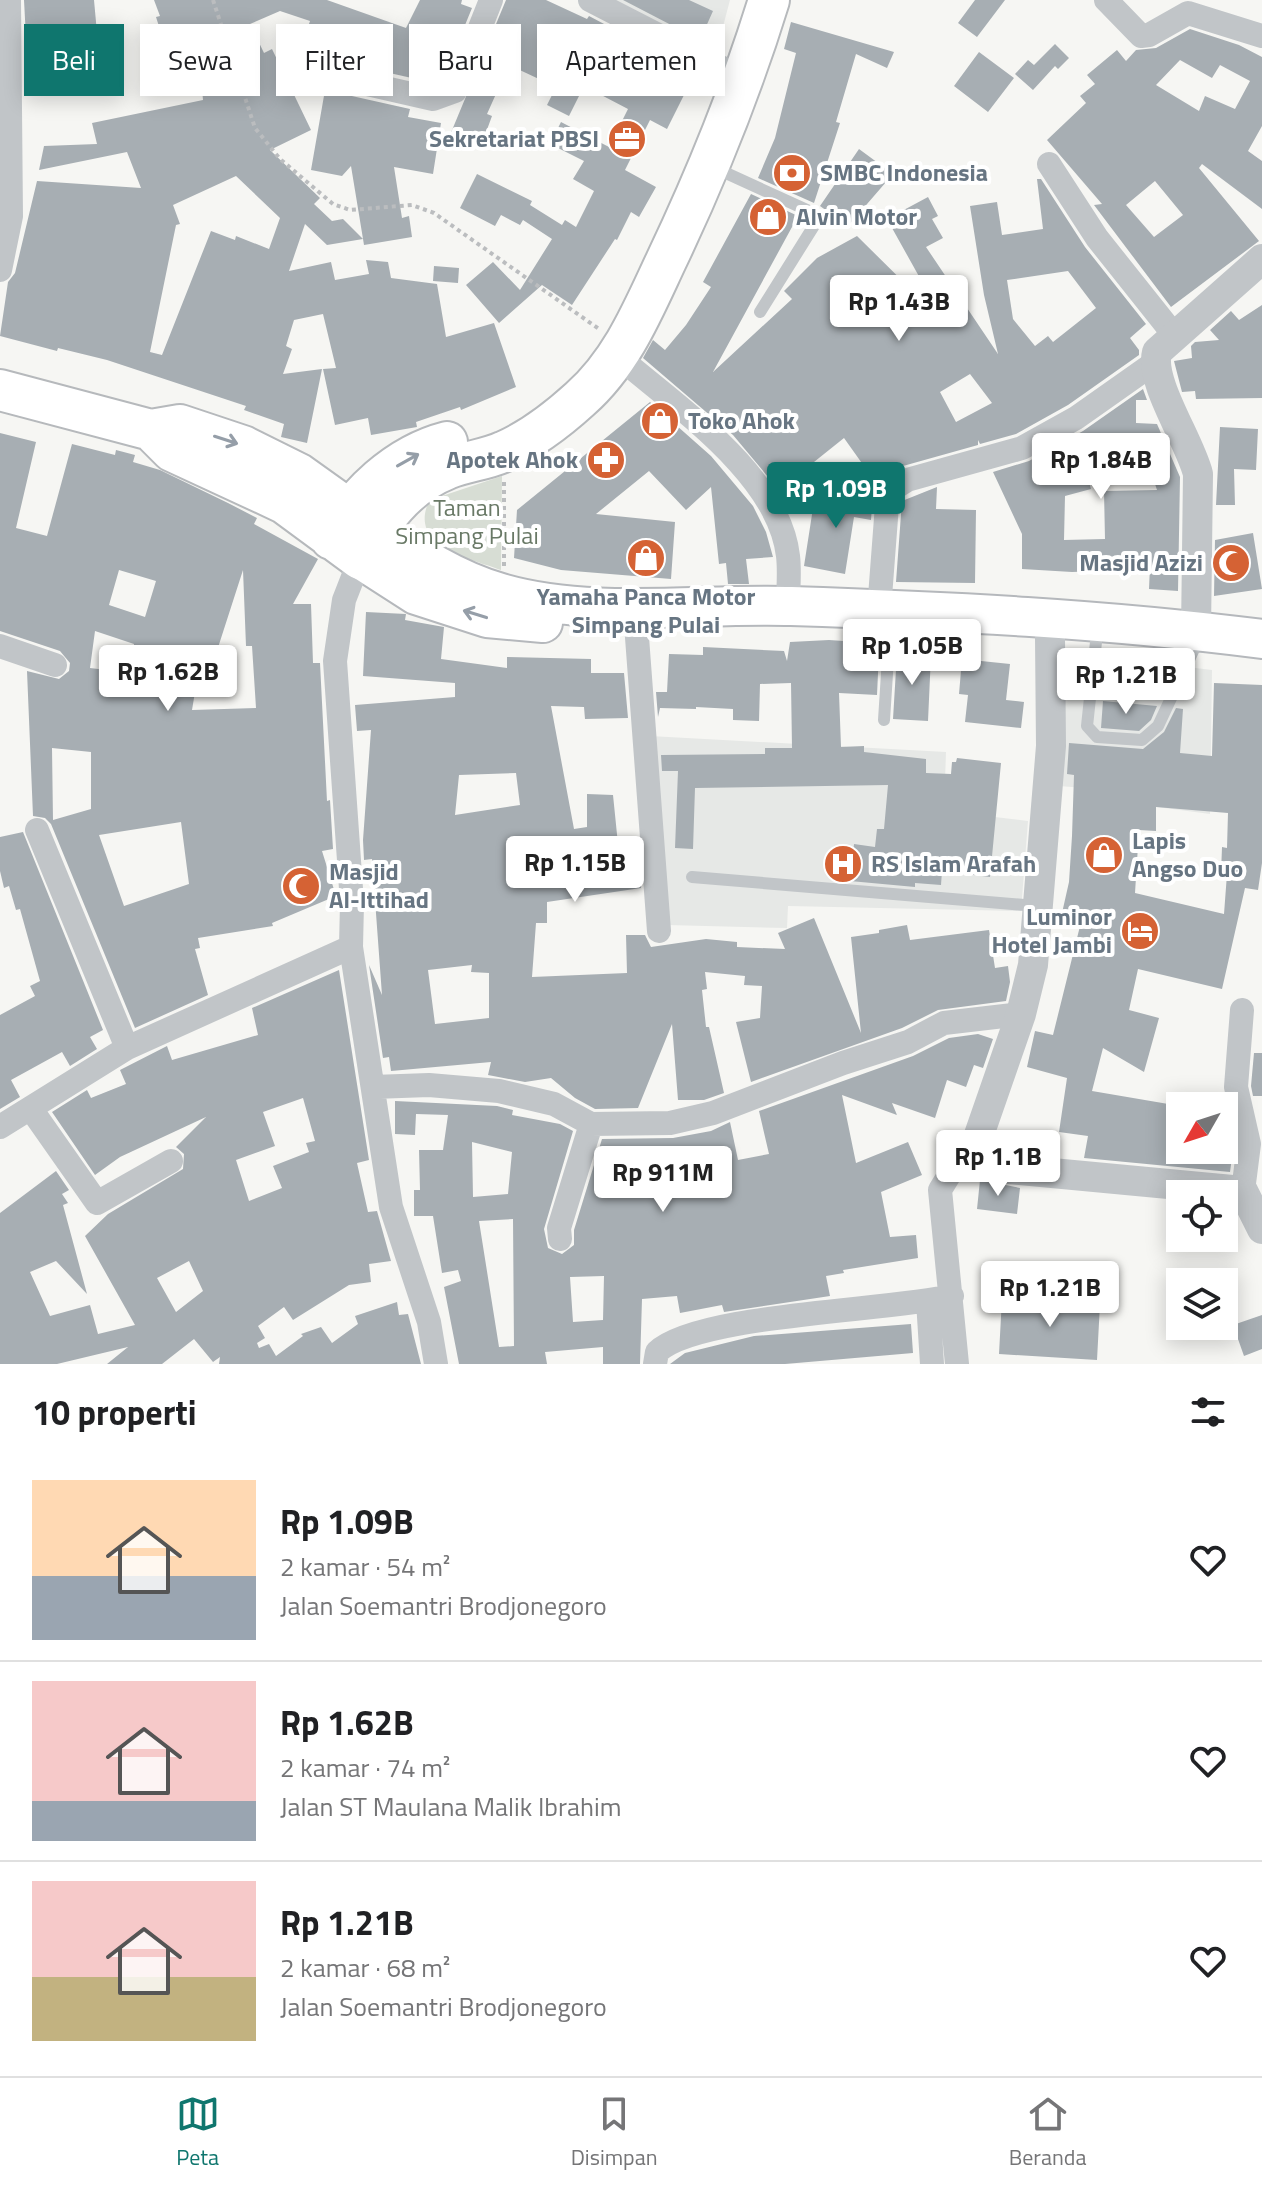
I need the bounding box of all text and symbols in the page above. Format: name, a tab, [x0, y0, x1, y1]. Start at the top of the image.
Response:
chip: Beli	[24, 24, 124, 96]
chip: Sewa	[140, 24, 260, 96]
chip: Filter	[276, 24, 393, 96]
chip: Baru	[409, 24, 521, 96]
chip: Apartemen	[537, 24, 725, 96]
office icon: Sekretariat PBSI	[606, 118, 648, 160]
place label: Sekretariat PBSI	[429, 120, 599, 156]
bank icon: SMBC Indonesia	[771, 152, 813, 194]
place label: SMBC Indonesia	[820, 154, 988, 190]
shop icon: Alvin Motor	[747, 196, 789, 238]
place label: Alvin Motor	[796, 198, 917, 234]
pin: Rp 1.43B	[816, 275, 982, 343]
text: Rp 1.43B	[848, 281, 950, 320]
shop icon: Toko Ahok	[639, 400, 681, 442]
place label: Toko Ahok	[688, 402, 795, 438]
pin: Rp 1.84B	[1018, 433, 1184, 501]
one-way arrow	[213, 434, 238, 448]
pharmacy icon: Apotek Ahok	[585, 439, 627, 481]
text: Rp 1.84B	[1050, 439, 1152, 478]
place label: Apotek Ahok	[446, 441, 579, 477]
one-way arrow	[396, 452, 420, 468]
pin: Rp 1.09B	[753, 462, 919, 530]
text: Rp 1.09B	[785, 468, 887, 507]
park label: Taman Simpang Pulai	[395, 489, 539, 553]
shop icon: Yamaha Panca Motor Simpang Pulai	[625, 537, 667, 579]
mosque icon: Masjid Azizi	[1210, 542, 1252, 584]
place label: Masjid Azizi	[1079, 544, 1203, 580]
place label: Yamaha Panca Motor Simpang Pulai	[537, 578, 755, 642]
one-way arrow	[463, 605, 488, 620]
pin: Rp 1.05B	[829, 619, 995, 687]
text: Rp 1.05B	[861, 625, 963, 664]
pin: Rp 1.62B	[85, 645, 251, 713]
pin: Rp 1.21B	[1043, 648, 1209, 716]
text: Rp 1.62B	[117, 651, 219, 690]
text: Rp 1.21B	[1075, 654, 1177, 693]
place label: Lapis Angso Duo	[1132, 822, 1243, 886]
shop icon: Lapis Angso Duo	[1083, 834, 1125, 876]
pin: Rp 1.15B	[492, 836, 658, 904]
text: Rp 1.15B	[524, 842, 626, 881]
hospital icon: RS Islam Arafah	[822, 843, 864, 885]
place label: RS Islam Arafah	[871, 845, 1036, 881]
place label: Masjid Al-Ittihad	[329, 853, 429, 917]
mosque icon: Masjid Al-Ittihad	[280, 865, 322, 907]
place label: Luminor Hotel Jambi	[991, 898, 1112, 962]
hotel icon: Luminor Hotel Jambi	[1119, 910, 1161, 952]
north arrow	[1166, 1092, 1238, 1164]
map controls	[1166, 1092, 1238, 1340]
pin: Rp 1.1B	[924, 1130, 1072, 1198]
text: Rp 1.1B	[954, 1136, 1042, 1175]
pin: Rp 911M	[589, 1146, 737, 1214]
text: Rp 911M	[612, 1152, 714, 1191]
button: locate	[1166, 1180, 1238, 1252]
pin: Rp 1.21B	[967, 1261, 1133, 1329]
text: Rp 1.21B	[999, 1267, 1101, 1306]
button: layers	[1166, 1268, 1238, 1340]
text: 10 properti	[32, 1386, 196, 1438]
icon: filters	[1186, 1390, 1230, 1434]
text: Rp 1.09B	[280, 1495, 414, 1547]
icon: home	[96, 1512, 192, 1608]
icon: heart	[1186, 1538, 1230, 1582]
text: 2 kamar · 54 m²	[280, 1547, 450, 1586]
text: Jalan Soemantri Brodjonegoro	[280, 1586, 607, 1625]
text: Rp 1.62B	[280, 1696, 414, 1748]
icon: home	[96, 1713, 192, 1809]
icon: heart	[1186, 1739, 1230, 1783]
text: 2 kamar · 74 m²	[280, 1748, 450, 1787]
text: Jalan ST Maulana Malik Ibrahim	[280, 1787, 621, 1826]
text: Rp 1.21B	[280, 1896, 414, 1948]
icon: home	[96, 1913, 192, 2009]
icon: heart	[1186, 1939, 1230, 1983]
text: 2 kamar · 68 m²	[280, 1948, 450, 1987]
text: Jalan Soemantri Brodjonegoro	[280, 1987, 607, 2026]
tab: Peta	[176, 2092, 220, 2174]
tab: Disimpan	[571, 2092, 658, 2174]
tab: Beranda	[1009, 2092, 1086, 2174]

